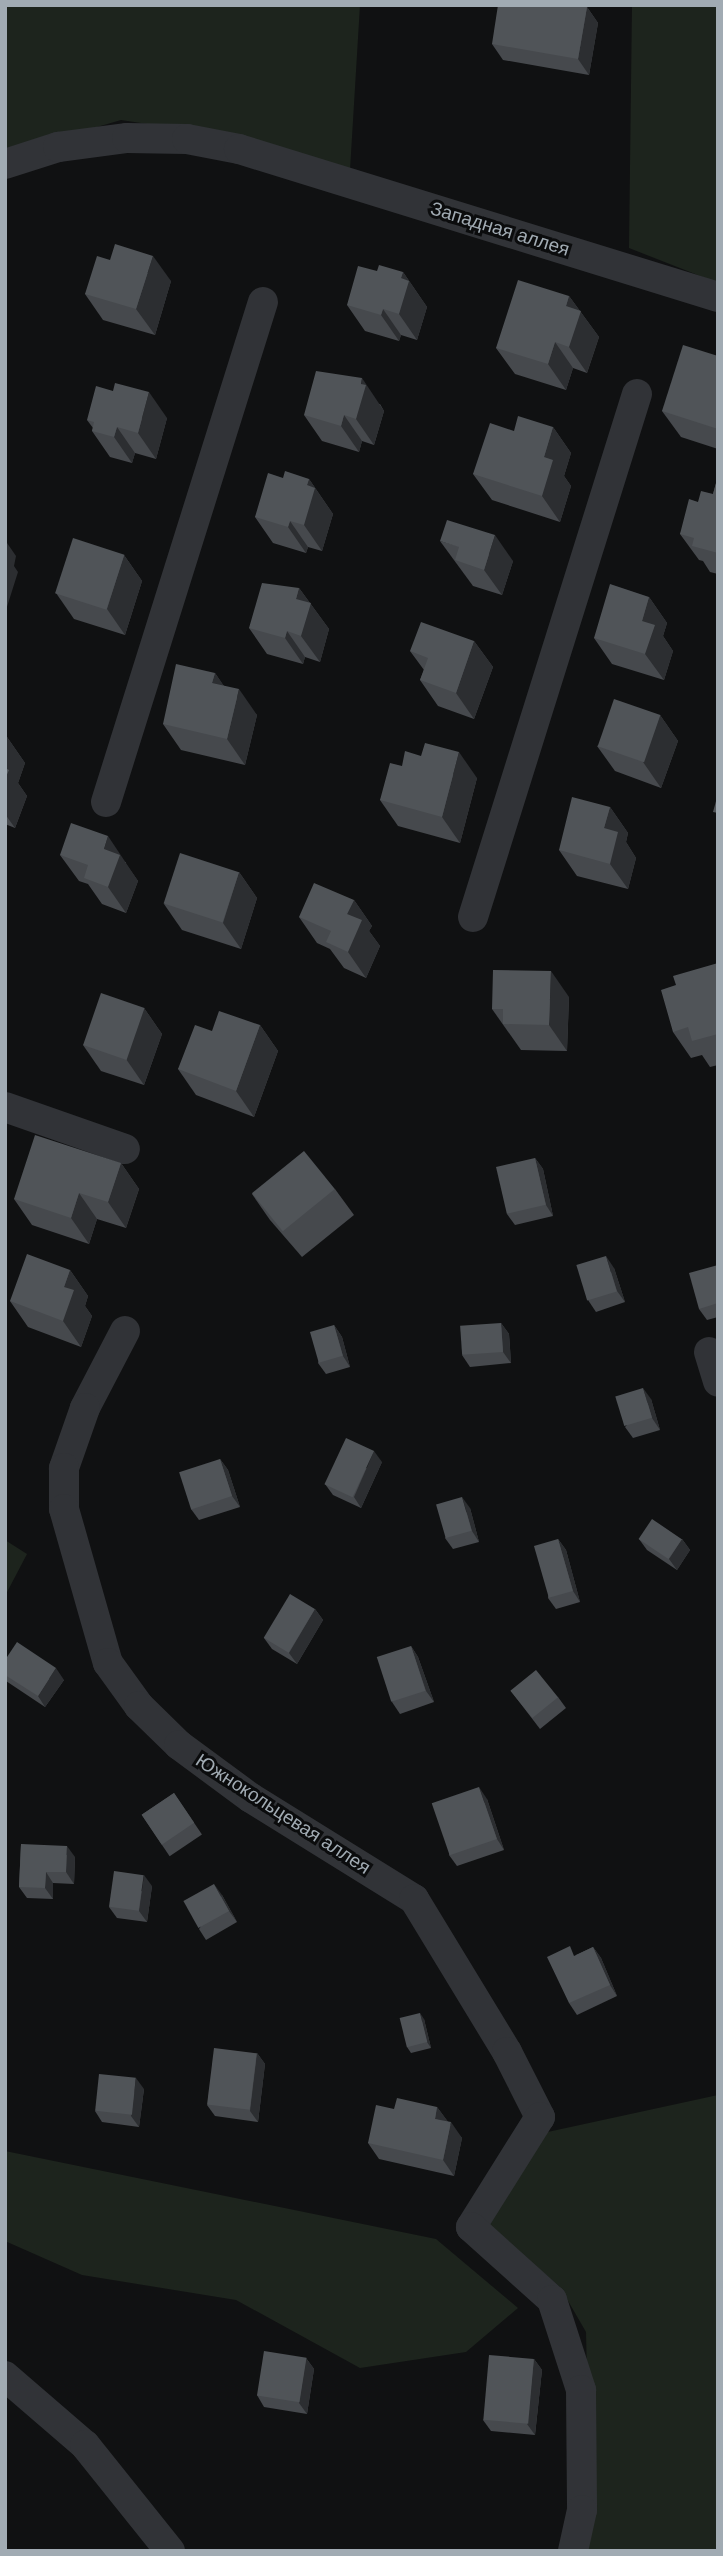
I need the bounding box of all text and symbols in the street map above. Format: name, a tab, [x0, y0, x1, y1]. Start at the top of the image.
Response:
street label: Западная аллея	[428, 197, 572, 261]
street label: Южнокольцевая аллея	[191, 1749, 375, 1879]

